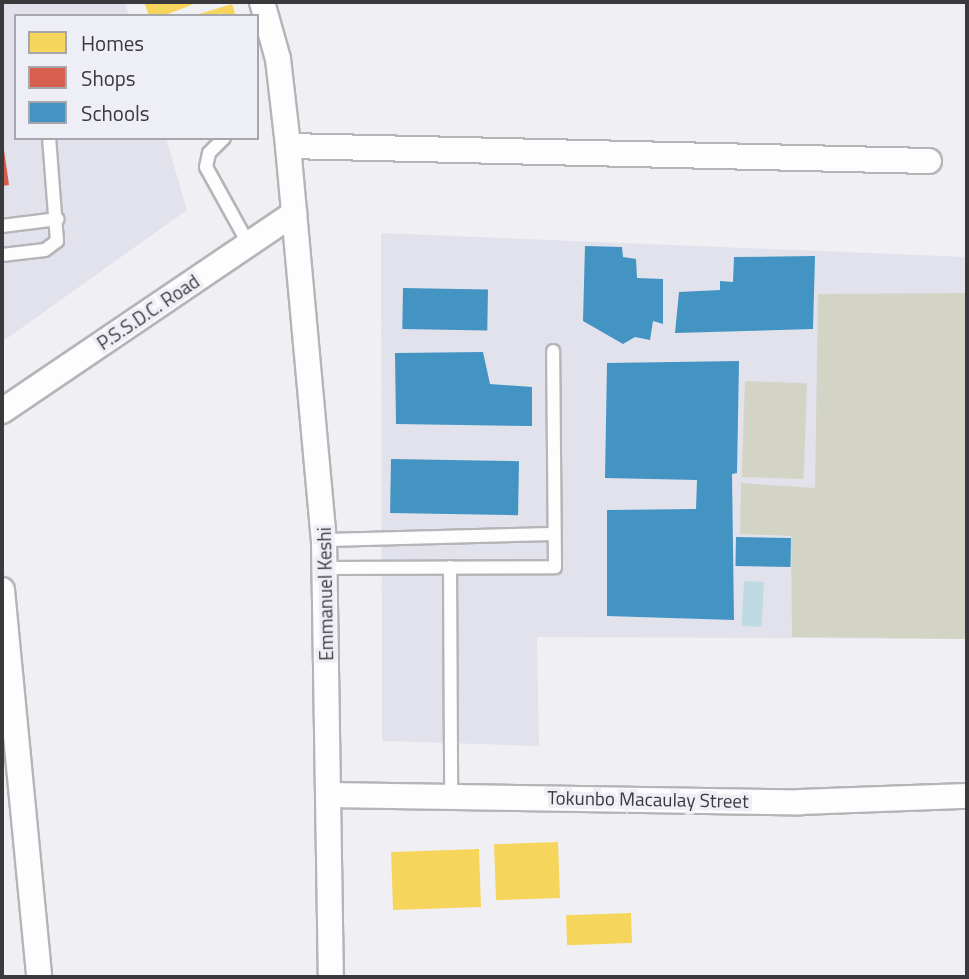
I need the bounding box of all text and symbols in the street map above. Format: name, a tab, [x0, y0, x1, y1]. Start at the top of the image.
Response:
legend	[14, 14, 259, 140]
text: Homes	[81, 27, 144, 59]
text: Shops	[81, 62, 136, 94]
text: Schools	[81, 97, 150, 129]
street label: P.S.S.D.C. Road	[93, 269, 203, 355]
street label: Emmanuel Keshi	[312, 527, 338, 661]
street label: Tokunbo Macaulay Street	[547, 786, 749, 812]

